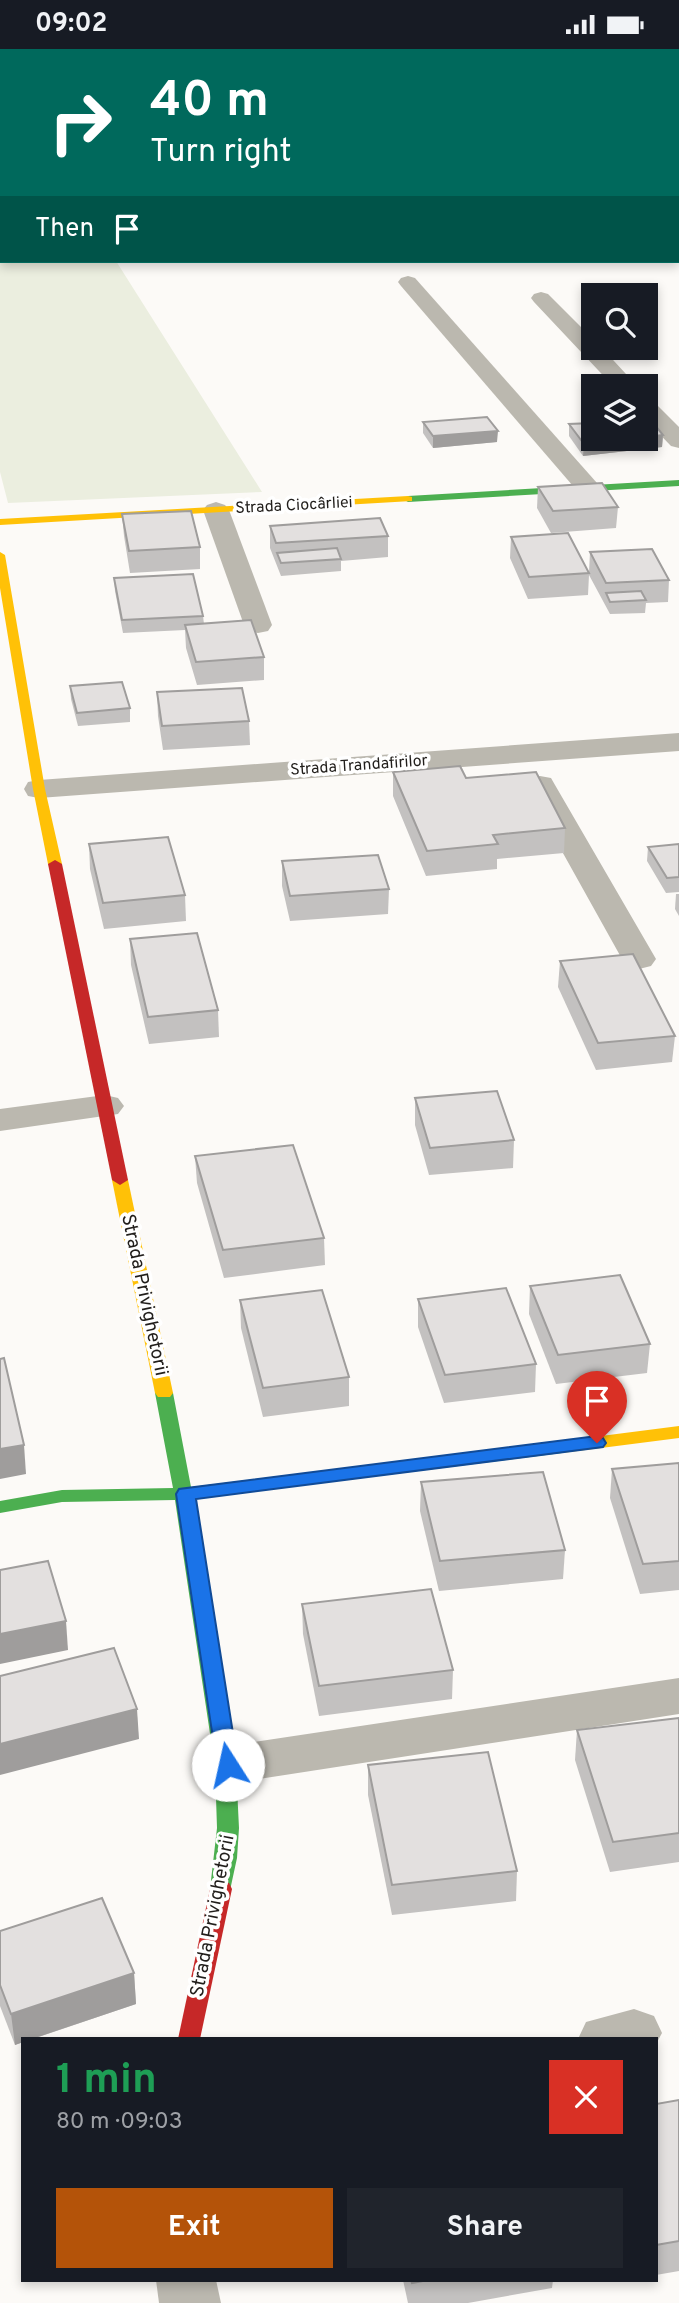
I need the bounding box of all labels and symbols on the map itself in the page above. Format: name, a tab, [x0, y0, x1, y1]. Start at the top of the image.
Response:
street label: Strada Ciocârliei	[235, 493, 353, 519]
street label: Strada Trandafirilor	[290, 751, 428, 781]
street label: Strada Privighetorii	[115, 1212, 173, 1378]
pin	[567, 1371, 627, 1443]
position arrow	[191, 1728, 265, 1802]
street label: Strada Privighetorii	[185, 1833, 241, 1999]

